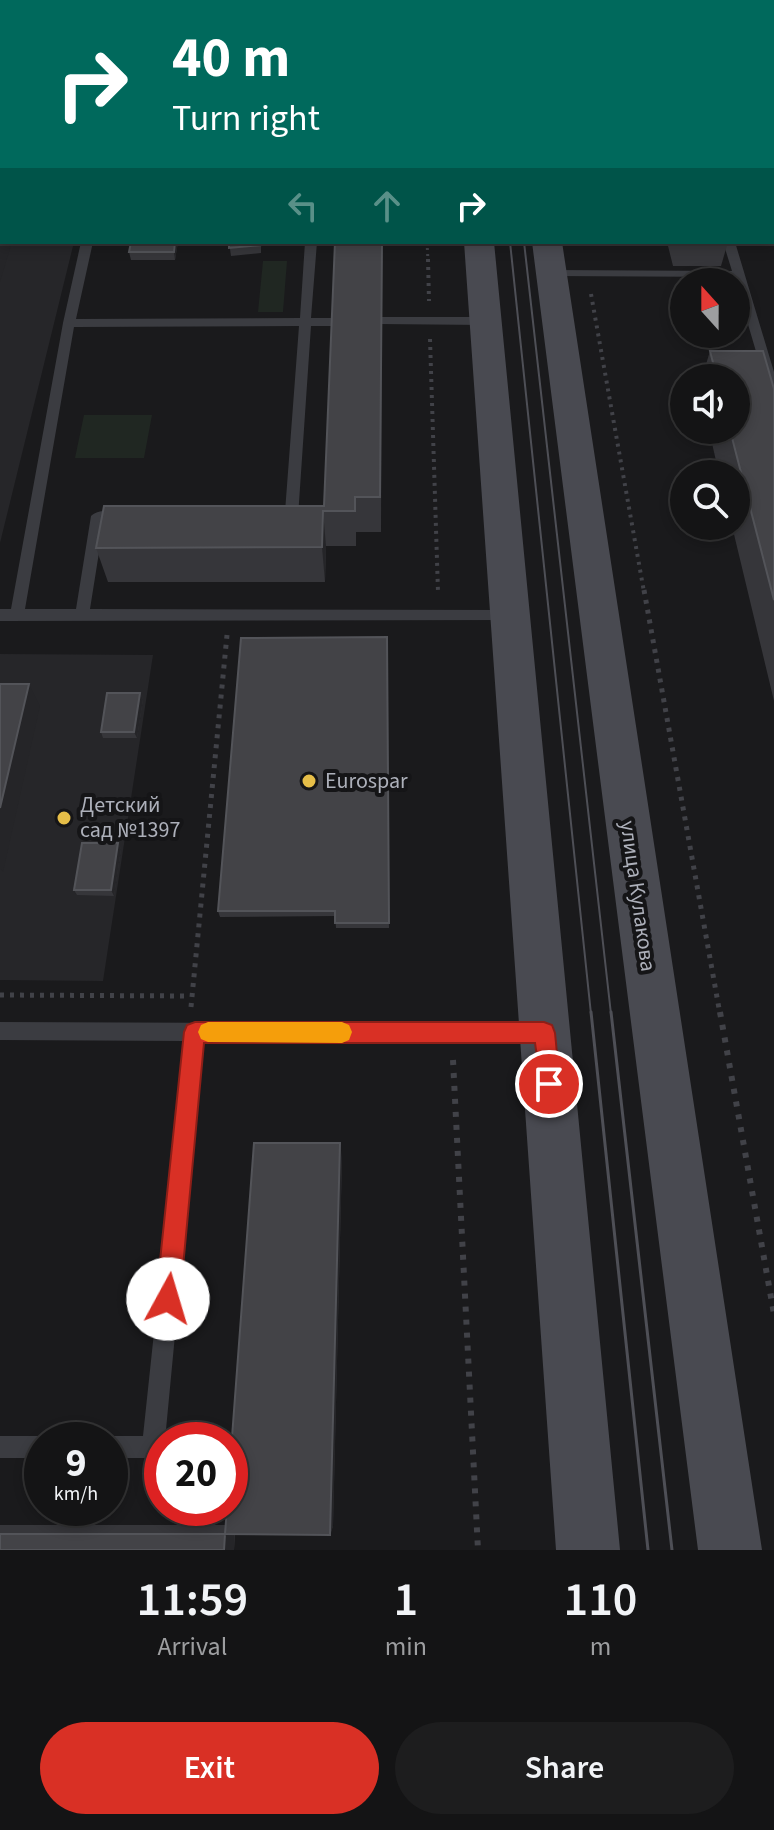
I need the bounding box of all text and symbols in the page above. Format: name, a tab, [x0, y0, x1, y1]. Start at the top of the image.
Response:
text: 40 m	[172, 19, 290, 98]
icon: right	[40, 32, 144, 136]
text: Turn right	[172, 93, 320, 144]
icon: left	[281, 184, 325, 228]
icon: ahead	[365, 184, 409, 228]
icon: right	[449, 184, 493, 228]
north arrow	[670, 268, 750, 348]
map controls	[670, 268, 750, 540]
button: sound	[670, 364, 750, 444]
button: search	[670, 460, 750, 540]
place label: Eurospar	[325, 765, 408, 797]
marker: Eurospar	[300, 772, 318, 790]
place label: Детский сад №1397	[80, 789, 180, 846]
marker: Детский сад №1397	[55, 809, 73, 827]
street label: улица Кулакова	[612, 819, 664, 973]
pin	[515, 1050, 583, 1118]
icon: arrive	[527, 1062, 571, 1106]
position arrow	[126, 1257, 210, 1341]
speed limit sign: 20	[144, 1422, 248, 1526]
text: 9	[65, 1435, 87, 1492]
text: km/h	[54, 1480, 98, 1508]
text: 11:59	[137, 1566, 248, 1634]
text: 1	[394, 1566, 418, 1634]
text: 110	[564, 1566, 637, 1634]
text: Arrival	[157, 1628, 227, 1665]
text: min	[385, 1628, 427, 1665]
text: m	[590, 1628, 611, 1665]
button: Exit	[40, 1722, 379, 1814]
button: Share	[395, 1722, 734, 1814]

